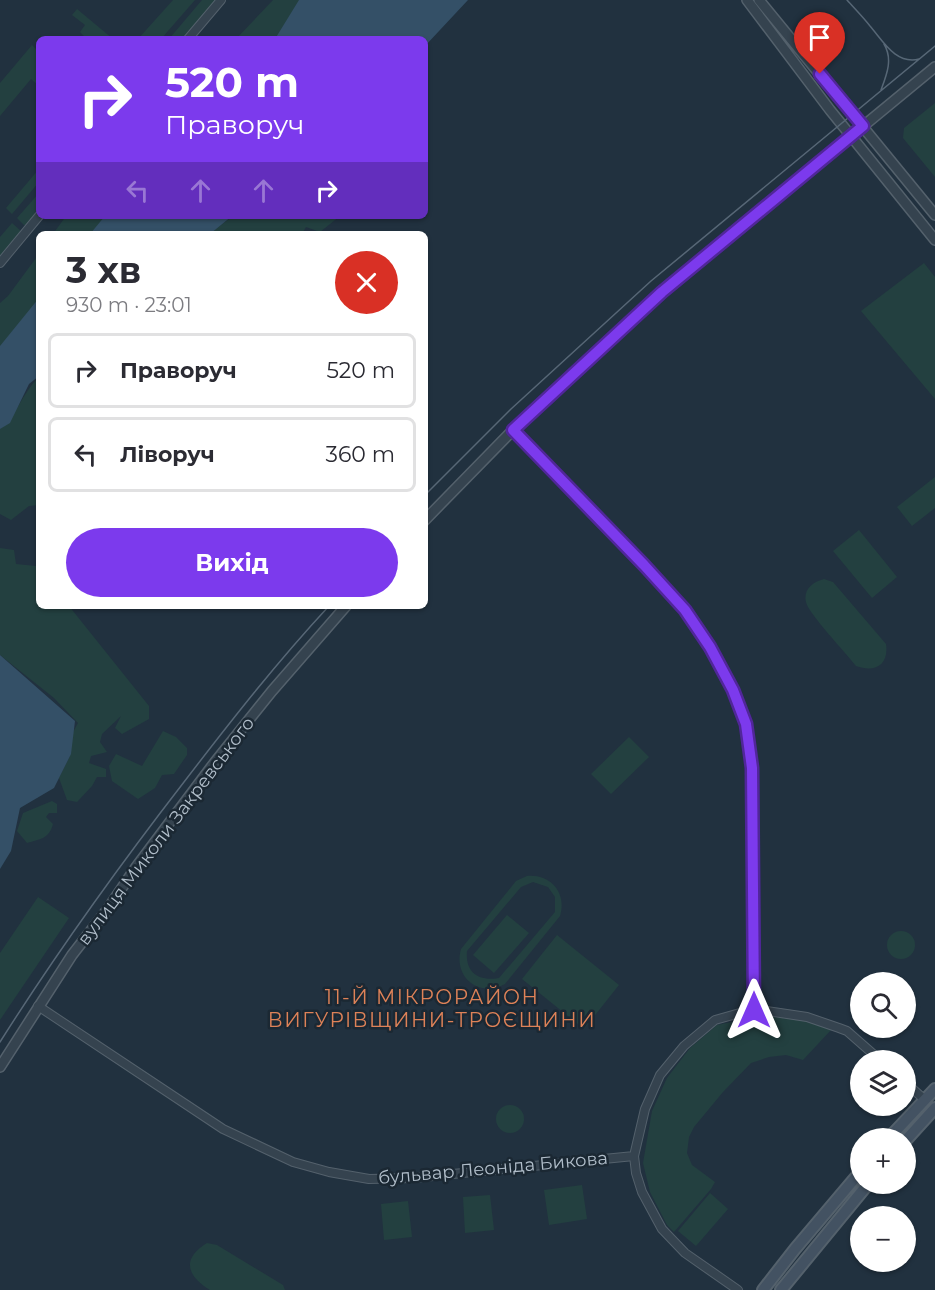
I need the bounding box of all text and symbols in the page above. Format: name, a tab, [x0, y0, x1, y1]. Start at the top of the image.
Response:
pin	[794, 12, 845, 74]
icon: arrive	[803, 21, 836, 54]
text: 520 m	[165, 56, 299, 108]
icon: right	[66, 60, 144, 138]
text: Праворуч	[165, 108, 304, 141]
icon: left	[121, 174, 154, 207]
icon: ahead	[184, 174, 217, 207]
icon: ahead	[247, 174, 280, 207]
icon: right	[310, 174, 343, 207]
text: 3 хв	[66, 248, 141, 292]
button: close	[335, 251, 398, 314]
text: 930 m · 23:01	[66, 293, 192, 317]
icon: right	[69, 354, 102, 387]
text: Праворуч	[120, 357, 237, 384]
text: 520 m	[327, 357, 395, 384]
icon: left	[69, 438, 102, 471]
text: Ліворуч	[120, 441, 215, 468]
text: 360 m	[326, 441, 395, 468]
button: Вихід	[66, 528, 398, 597]
street label: вулиця Миколи Закревського	[73, 713, 259, 949]
map controls	[850, 972, 916, 1272]
button: search	[850, 972, 916, 1038]
position arrow	[722, 978, 786, 1042]
district label: 11-Й МІКРОРАЙОН ВИГУРІВЩИНИ-ТРОЄЩИНИ	[268, 985, 596, 1032]
button: layers	[850, 1050, 916, 1116]
button: +	[850, 1128, 916, 1194]
street label: бульвар Леоніда Бикова	[377, 1147, 609, 1189]
button: −	[850, 1206, 916, 1272]

